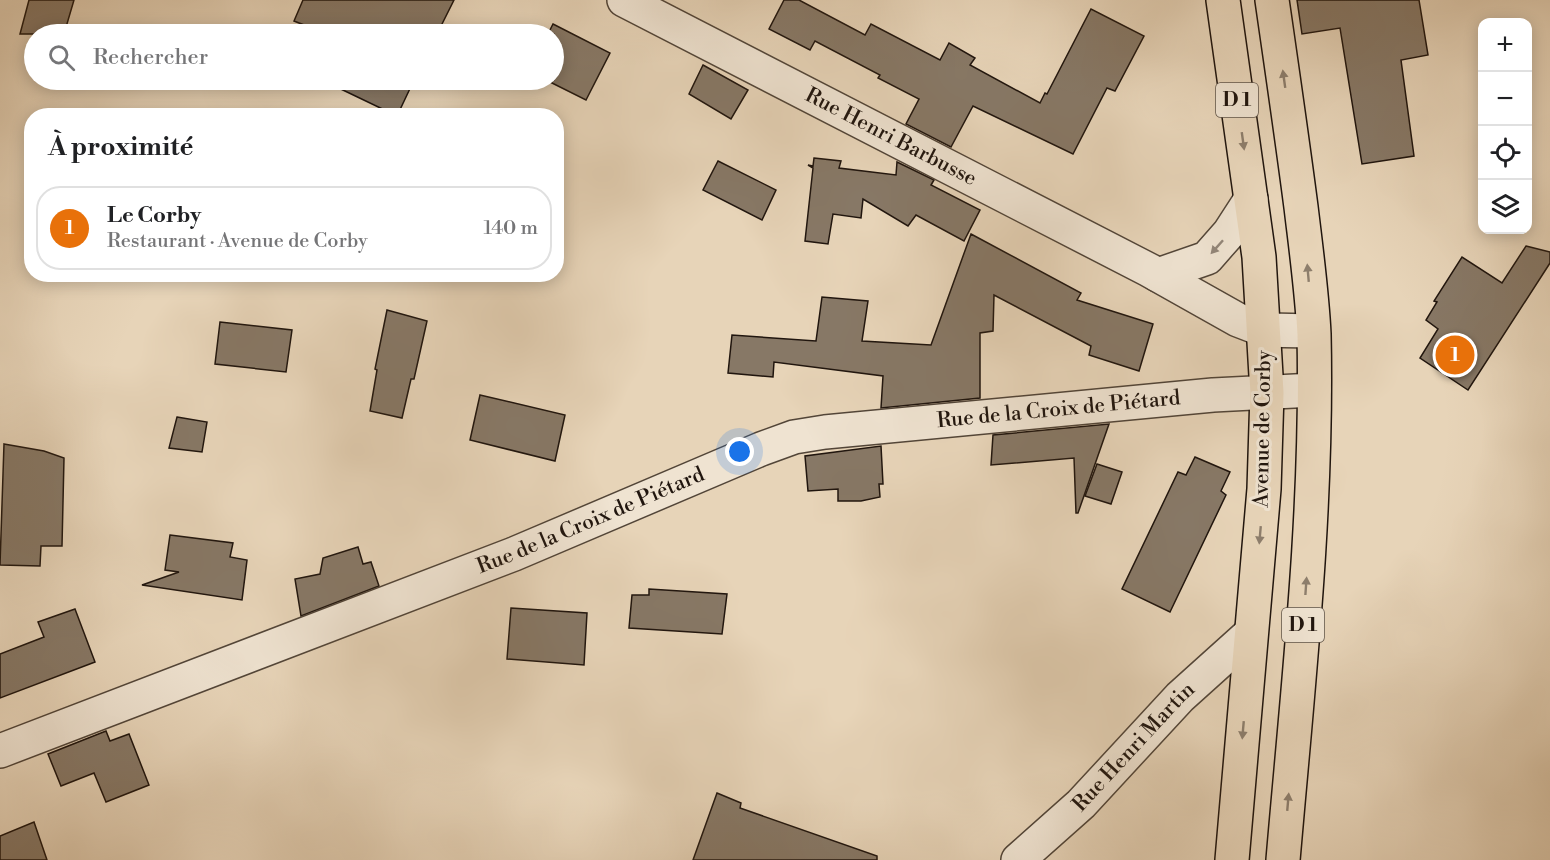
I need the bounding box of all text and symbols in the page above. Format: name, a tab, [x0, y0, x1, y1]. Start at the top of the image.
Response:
map controls	[1478, 18, 1532, 234]
button: +	[1478, 18, 1532, 72]
search box	[24, 24, 564, 90]
icon: search	[45, 41, 78, 74]
text: Rechercher	[93, 44, 208, 71]
one-way arrow	[1279, 70, 1288, 89]
button: −	[1478, 72, 1532, 126]
street label: Rue Henri Barbusse	[801, 82, 981, 192]
road number: D 1	[1216, 83, 1258, 117]
button: locate	[1478, 126, 1532, 180]
text: À proximité	[48, 131, 193, 163]
one-way arrow	[1238, 132, 1247, 151]
button: layers	[1478, 180, 1532, 234]
text: Le Corby	[107, 202, 201, 229]
text: 1	[65, 216, 74, 241]
text: 140 m	[483, 216, 538, 241]
text: Restaurant · Avenue de Corby	[107, 229, 368, 254]
one-way arrow	[1211, 239, 1224, 254]
one-way arrow	[1304, 263, 1313, 282]
pin: 1	[1436, 332, 1474, 378]
street label: Avenue de Corby	[1249, 349, 1277, 509]
street label: Rue de la Croix de Piétard	[936, 385, 1182, 434]
your location	[725, 437, 754, 466]
street label: Rue de la Croix de Piétard	[473, 461, 709, 580]
one-way arrow	[1255, 526, 1265, 545]
one-way arrow	[1301, 577, 1311, 596]
road number: D 1	[1282, 608, 1324, 642]
street label: Rue Henri Martin	[1067, 676, 1201, 817]
one-way arrow	[1238, 720, 1247, 739]
one-way arrow	[1283, 792, 1293, 811]

